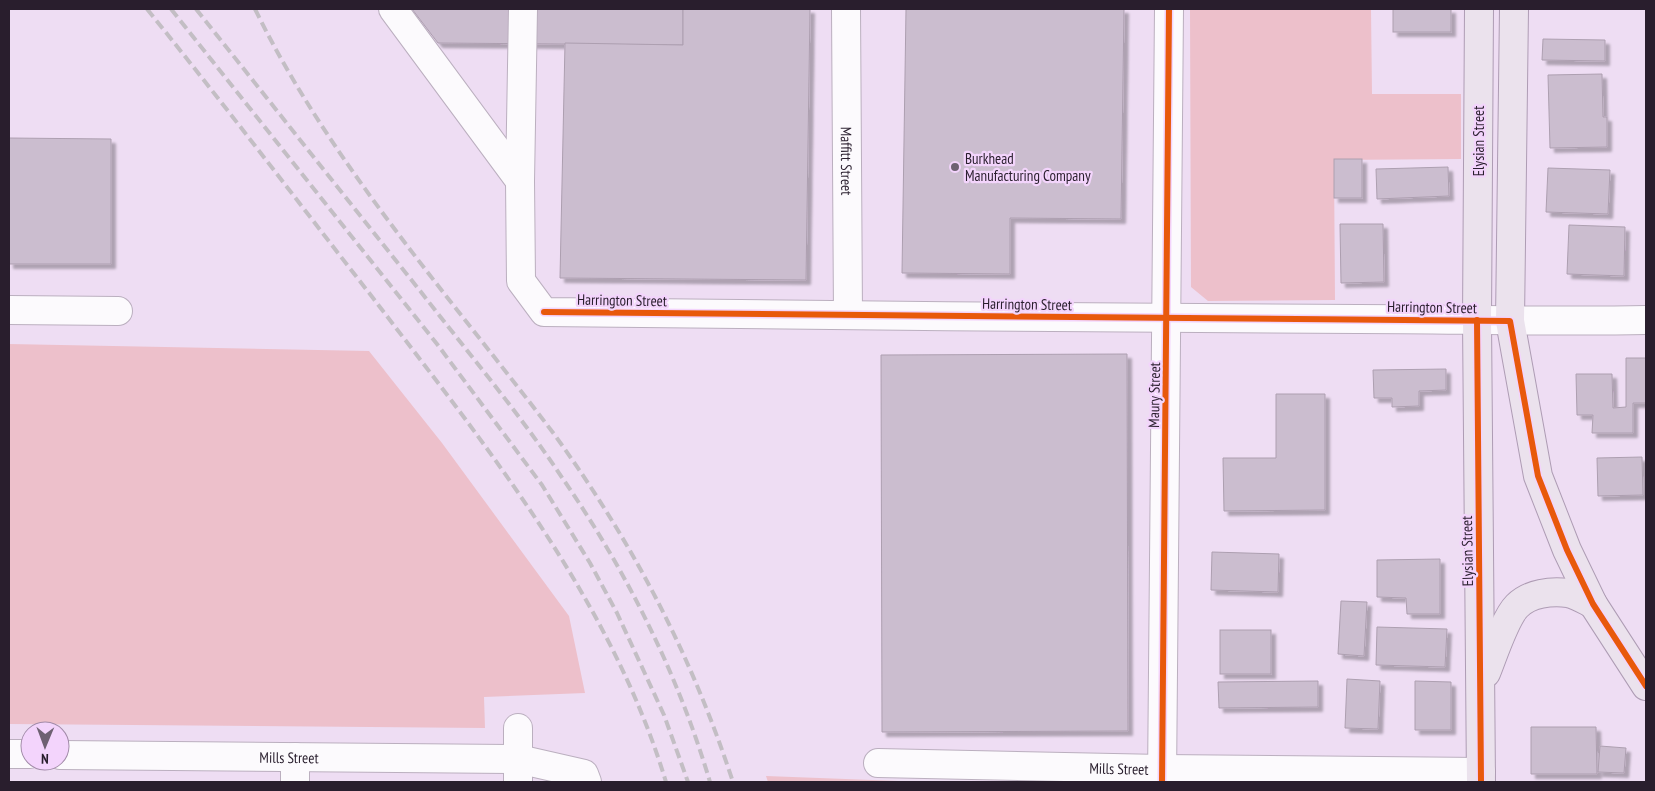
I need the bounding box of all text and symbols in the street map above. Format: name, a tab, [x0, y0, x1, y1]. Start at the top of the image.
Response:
street label: Elysian Street	[1469, 106, 1488, 176]
street label: Maffitt Street	[837, 127, 857, 195]
place label: Burkhead Manufacturing Company	[965, 149, 1091, 185]
marker: Burkhead Manufacturing Company	[949, 161, 961, 173]
street label: Harrington Street	[577, 290, 667, 310]
street label: Harrington Street	[982, 294, 1072, 314]
street label: Harrington Street	[1387, 297, 1477, 317]
street label: Maury Street	[1144, 362, 1164, 428]
street label: Elysian Street	[1457, 515, 1477, 587]
north arrow	[20, 721, 70, 771]
street label: Mills Street	[259, 747, 319, 767]
text: N	[41, 750, 49, 768]
street label: Mills Street	[1089, 758, 1149, 778]

